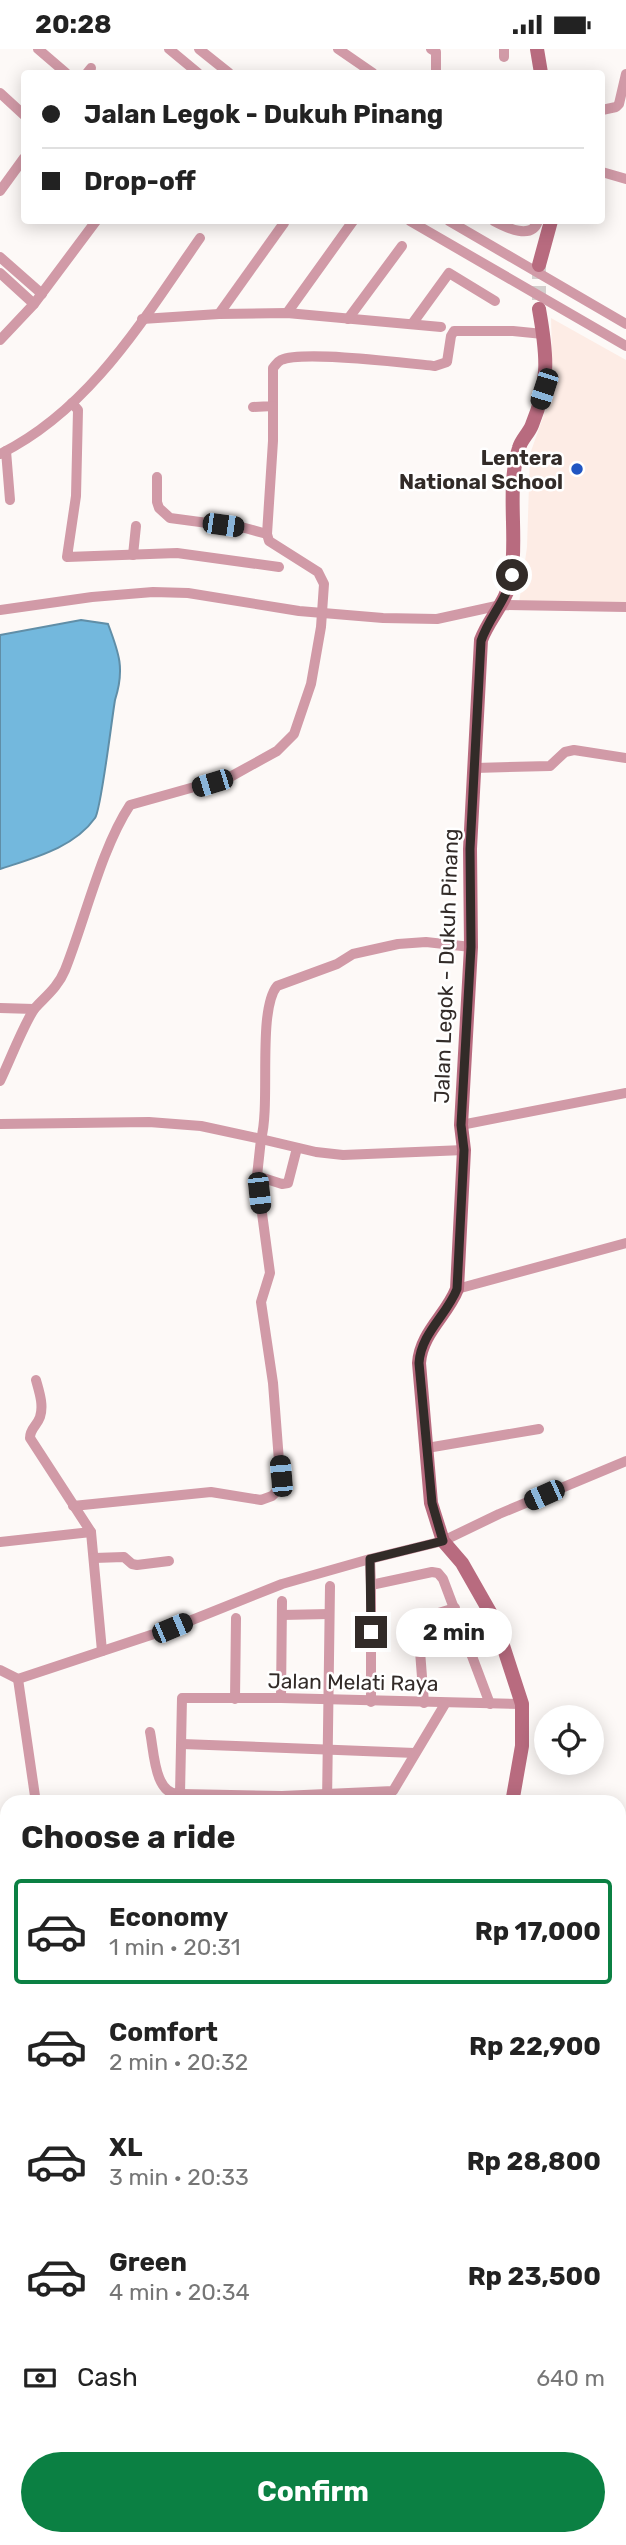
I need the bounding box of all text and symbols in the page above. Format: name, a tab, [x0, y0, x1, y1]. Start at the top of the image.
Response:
text: 20:28	[35, 9, 112, 40]
text: Jalan Legok - Dukuh Pinang	[84, 99, 443, 130]
text: Drop-off	[84, 166, 196, 197]
car	[528, 366, 561, 412]
place label: Lentera National School	[399, 445, 563, 494]
marker: Lentera National School	[569, 461, 585, 477]
car	[201, 512, 246, 538]
route start	[496, 559, 528, 591]
car	[189, 767, 236, 799]
street label: Jalan Legok - Dukuh Pinang	[429, 828, 463, 1104]
car	[247, 1171, 272, 1215]
car	[269, 1454, 294, 1498]
car	[521, 1477, 568, 1513]
callout: 2 min	[396, 1607, 511, 1657]
car	[149, 1610, 196, 1646]
route end	[355, 1616, 387, 1648]
text: 2 min	[423, 1618, 485, 1646]
street label: Jalan Melati Raya	[267, 1668, 439, 1696]
map controls	[534, 1705, 604, 1775]
button: locate	[534, 1705, 604, 1775]
text: Choose a ride	[21, 1818, 235, 1856]
icon: car	[25, 1900, 88, 1963]
text: Economy	[109, 1902, 228, 1933]
text: Rp 17,000	[475, 1916, 601, 1947]
text: 1 min · 20:31	[109, 1933, 241, 1961]
icon: car	[25, 2015, 88, 2078]
text: Comfort	[109, 2017, 218, 2048]
text: Rp 22,900	[469, 2031, 601, 2062]
text: 2 min · 20:32	[109, 2048, 248, 2076]
icon: car	[25, 2130, 88, 2193]
text: XL	[109, 2132, 142, 2163]
text: Rp 28,800	[467, 2146, 601, 2177]
text: 3 min · 20:33	[109, 2163, 249, 2191]
icon: car	[25, 2245, 88, 2308]
text: Green	[109, 2247, 187, 2278]
text: Rp 23,500	[468, 2261, 601, 2292]
text: 4 min · 20:34	[109, 2278, 250, 2306]
icon: cash	[21, 2359, 59, 2397]
text: Cash	[77, 2362, 138, 2393]
text: 640 m	[536, 2364, 605, 2392]
button: Confirm	[21, 2452, 605, 2532]

